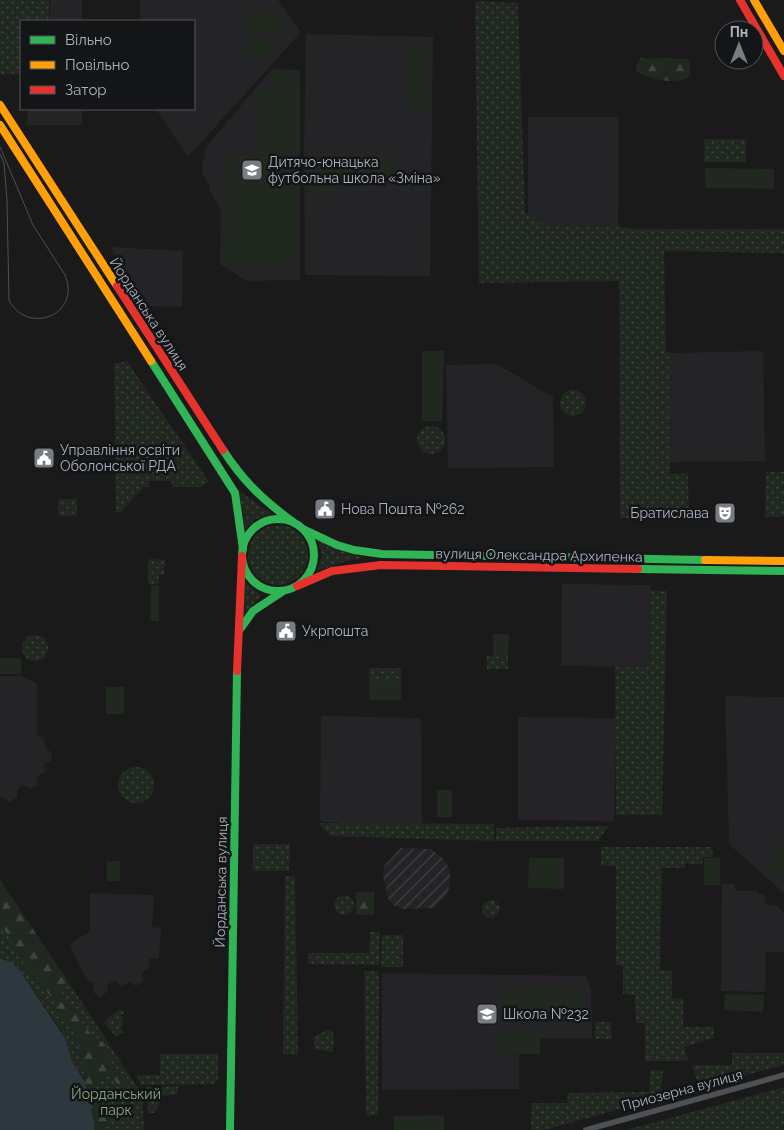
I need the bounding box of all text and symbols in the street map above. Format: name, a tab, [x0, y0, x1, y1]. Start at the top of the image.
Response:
legend	[20, 20, 195, 110]
north arrow	[714, 20, 764, 70]
text: Пн	[730, 24, 748, 40]
text: Вільно	[65, 31, 112, 49]
text: Повільно	[65, 56, 130, 74]
text: Затор	[65, 81, 107, 99]
place label: Дитячо-юнацька футбольна школа «Зміна»	[268, 154, 441, 186]
school or university icon: Дитячо-юнацька футбольна школа «Зміна»	[240, 158, 264, 182]
street label: Йорданська вулиця	[107, 254, 192, 373]
place label: Управління освіти Оболонської РДА	[60, 442, 180, 474]
public building icon: Управління освіти Оболонської РДА	[32, 446, 56, 470]
public building icon: Нова Пошта №262	[313, 497, 337, 521]
place label: Нова Пошта №262	[341, 501, 465, 517]
theatre icon: Братислава	[713, 501, 737, 525]
place label: Братислава	[630, 505, 709, 521]
street label: вулиця Олександра Архипенка	[435, 545, 643, 565]
public building icon: Укрпошта	[274, 619, 298, 643]
place label: Укрпошта	[302, 623, 368, 639]
street label: Йорданська вулиця	[211, 816, 230, 948]
school or university icon: Школа №232	[475, 1002, 499, 1026]
place label: Школа №232	[503, 1006, 589, 1022]
street label: Приозерна вулиця	[620, 1066, 744, 1114]
park label: Йорданський парк	[71, 1085, 161, 1118]

